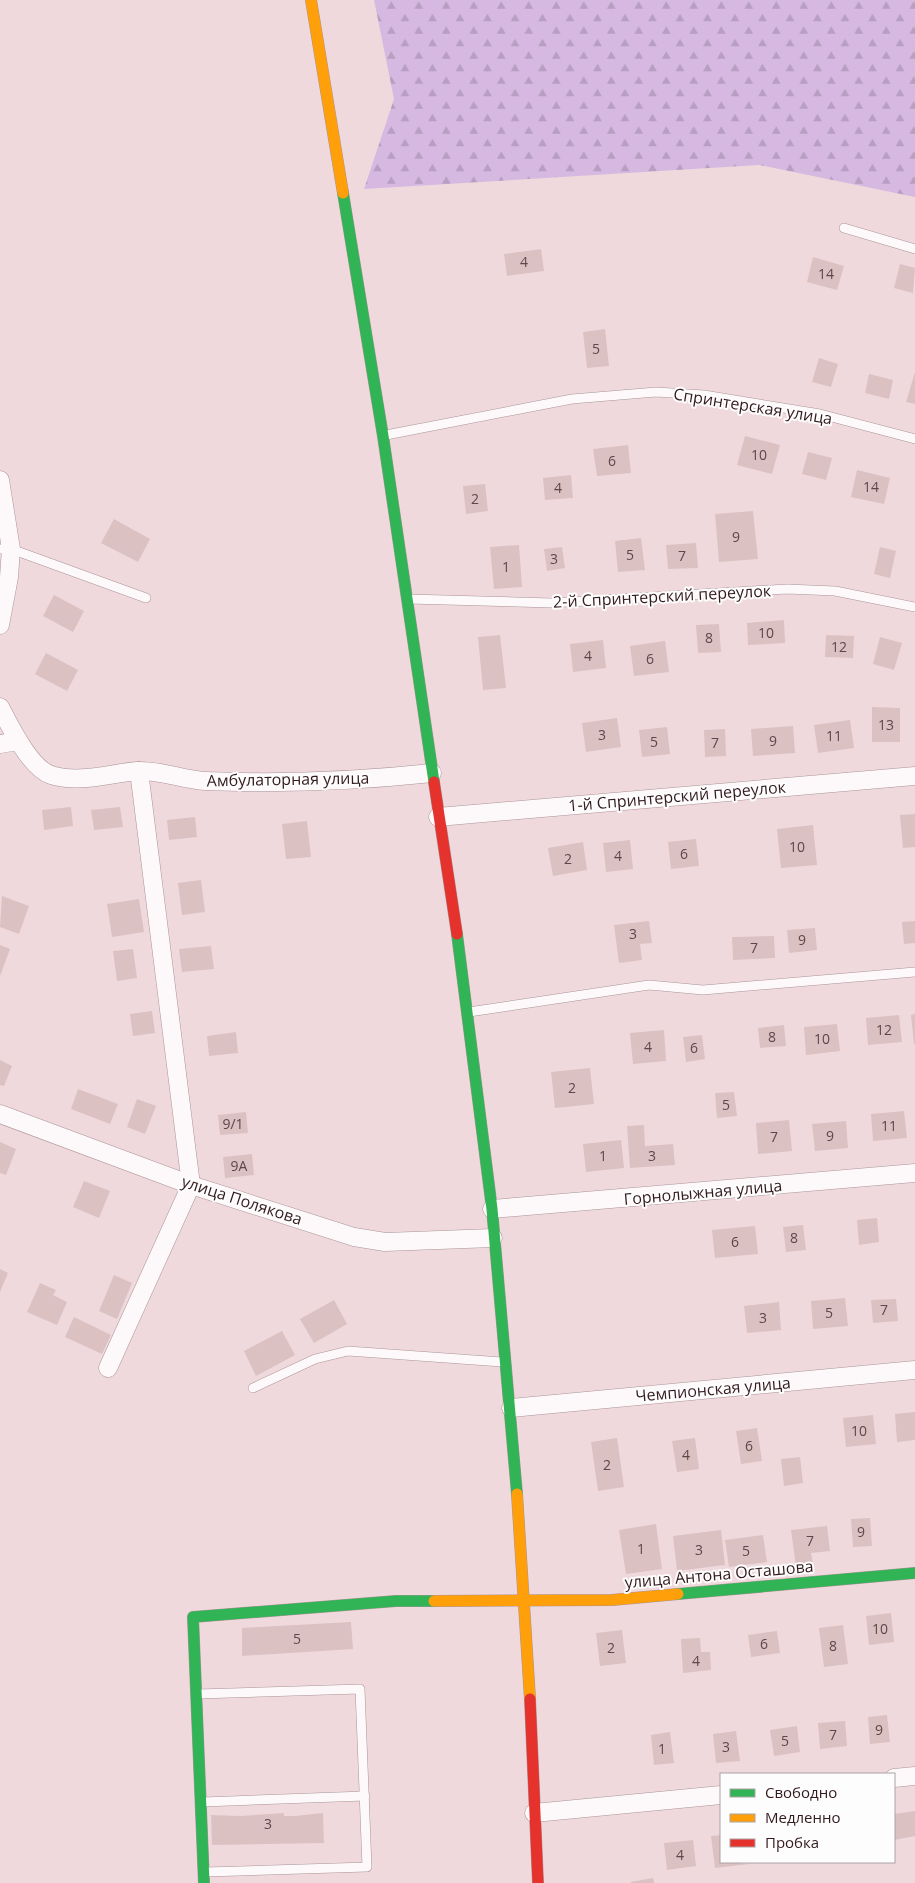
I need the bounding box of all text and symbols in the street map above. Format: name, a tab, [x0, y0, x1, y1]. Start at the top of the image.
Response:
house number: 4	[520, 252, 528, 271]
house number: 14	[818, 264, 834, 283]
house number: 5	[592, 339, 600, 358]
street label: Спринтерская улица	[672, 383, 834, 429]
house number: 10	[751, 445, 767, 464]
house number: 6	[608, 451, 616, 470]
house number: 14	[863, 477, 879, 496]
house number: 4	[554, 478, 562, 497]
house number: 2	[471, 489, 479, 508]
house number: 9	[732, 527, 740, 546]
house number: 5	[626, 545, 634, 564]
house number: 7	[678, 546, 686, 565]
house number: 3	[550, 549, 558, 568]
house number: 1	[502, 557, 510, 576]
street label: 2-й Спринтерский переулок	[552, 579, 772, 613]
house number: 10	[758, 623, 774, 642]
house number: 8	[705, 628, 713, 647]
house number: 12	[831, 637, 847, 656]
house number: 4	[584, 646, 592, 665]
house number: 6	[646, 649, 654, 668]
house number: 13	[878, 715, 894, 734]
house number: 3	[598, 725, 606, 744]
house number: 11	[826, 726, 842, 745]
house number: 9	[769, 731, 777, 750]
house number: 5	[650, 732, 658, 751]
house number: 7	[711, 733, 719, 752]
street label: Амбулаторная улица	[206, 767, 370, 791]
street label: 1-й Спринтерский переулок	[567, 775, 787, 816]
house number: 10	[789, 837, 805, 856]
house number: 6	[680, 844, 688, 863]
house number: 4	[614, 846, 622, 865]
house number: 2	[564, 849, 572, 868]
house number: 3	[629, 924, 637, 943]
house number: 9	[798, 930, 806, 949]
house number: 7	[750, 938, 758, 957]
house number: 12	[876, 1020, 892, 1039]
house number: 8	[768, 1027, 776, 1046]
house number: 10	[814, 1029, 830, 1048]
house number: 4	[644, 1037, 652, 1056]
house number: 6	[690, 1038, 698, 1057]
house number: 2	[568, 1078, 576, 1097]
house number: 5	[722, 1095, 730, 1114]
house number: 9/1	[222, 1114, 244, 1133]
house number: 11	[881, 1116, 897, 1135]
house number: 9	[826, 1126, 834, 1145]
house number: 7	[770, 1127, 778, 1146]
house number: 1	[599, 1146, 607, 1165]
house number: 3	[648, 1146, 656, 1165]
house number: 9А	[231, 1156, 248, 1175]
street label: улица Полякова	[179, 1170, 305, 1230]
street label: Горнолыжная улица	[623, 1174, 783, 1210]
house number: 8	[790, 1228, 798, 1247]
house number: 6	[731, 1232, 739, 1251]
house number: 7	[880, 1300, 888, 1319]
house number: 5	[825, 1303, 833, 1322]
house number: 3	[759, 1308, 767, 1327]
street label: Чемпионская улица	[634, 1371, 792, 1407]
house number: 10	[851, 1421, 867, 1440]
house number: 6	[745, 1436, 753, 1455]
house number: 4	[682, 1445, 690, 1464]
house number: 2	[603, 1455, 611, 1474]
house number: 9	[857, 1522, 865, 1541]
house number: 7	[806, 1531, 814, 1550]
house number: 1	[637, 1539, 645, 1558]
house number: 3	[695, 1540, 703, 1559]
house number: 5	[742, 1541, 750, 1560]
street label: улица Антона Осташова	[624, 1555, 814, 1593]
house number: 10	[872, 1619, 888, 1638]
house number: 5	[293, 1629, 301, 1648]
house number: 6	[760, 1634, 768, 1653]
house number: 8	[829, 1636, 837, 1655]
house number: 2	[607, 1638, 615, 1657]
house number: 4	[692, 1651, 700, 1670]
house number: 9	[875, 1720, 883, 1739]
house number: 7	[829, 1725, 837, 1744]
house number: 5	[781, 1731, 789, 1750]
house number: 3	[722, 1737, 730, 1756]
house number: 1	[658, 1739, 666, 1758]
legend	[720, 1773, 895, 1863]
text: Свободно	[765, 1782, 837, 1802]
text: Медленно	[765, 1807, 841, 1827]
house number: 3	[264, 1814, 272, 1833]
text: Пробка	[765, 1832, 819, 1852]
house number: 4	[676, 1845, 684, 1864]

